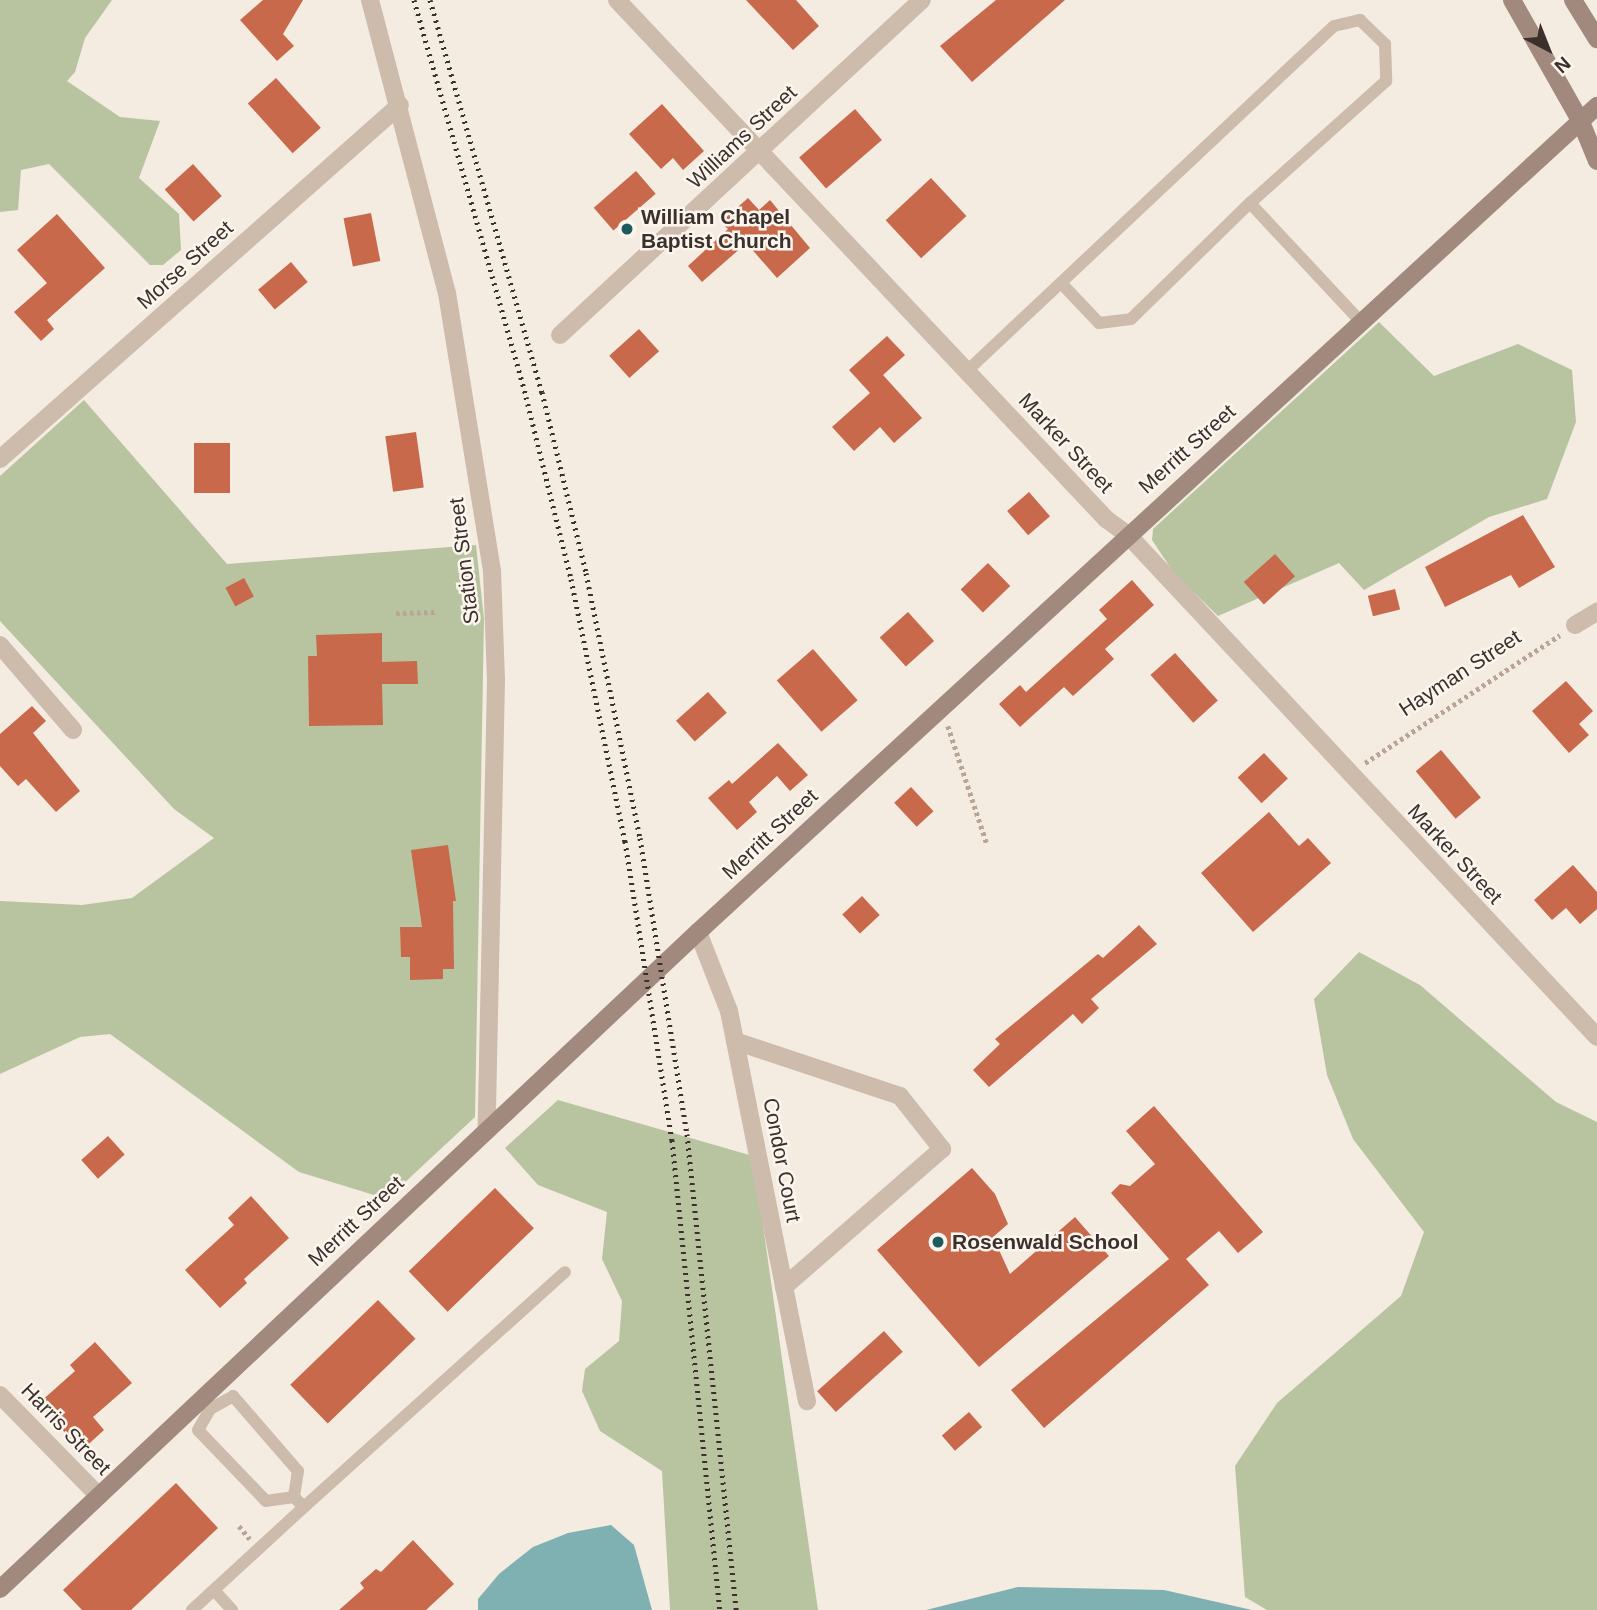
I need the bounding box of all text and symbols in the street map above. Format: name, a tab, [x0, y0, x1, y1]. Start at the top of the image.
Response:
north arrow	[1513, 14, 1583, 84]
text: N	[1550, 53, 1575, 77]
street label: Williams Street	[682, 80, 802, 194]
place label: William Chapel Baptist Church	[641, 204, 792, 254]
street label: Morse Street	[132, 215, 238, 315]
marker: William Chapel Baptist Church	[619, 221, 635, 237]
street label: Marker Street	[1013, 388, 1119, 498]
street label: Merritt Street	[1133, 399, 1241, 499]
street label: Station Street	[444, 496, 484, 626]
street label: Hayman Street	[1394, 624, 1526, 722]
street label: Merritt Street	[717, 783, 823, 885]
street label: Marker Street	[1402, 799, 1508, 909]
street label: Condor Court	[758, 1096, 806, 1224]
street label: Merritt Street	[303, 1170, 409, 1272]
place label: Rosenwald School	[952, 1229, 1139, 1255]
marker: Rosenwald School	[930, 1234, 946, 1250]
street label: Harris Street	[16, 1378, 116, 1480]

